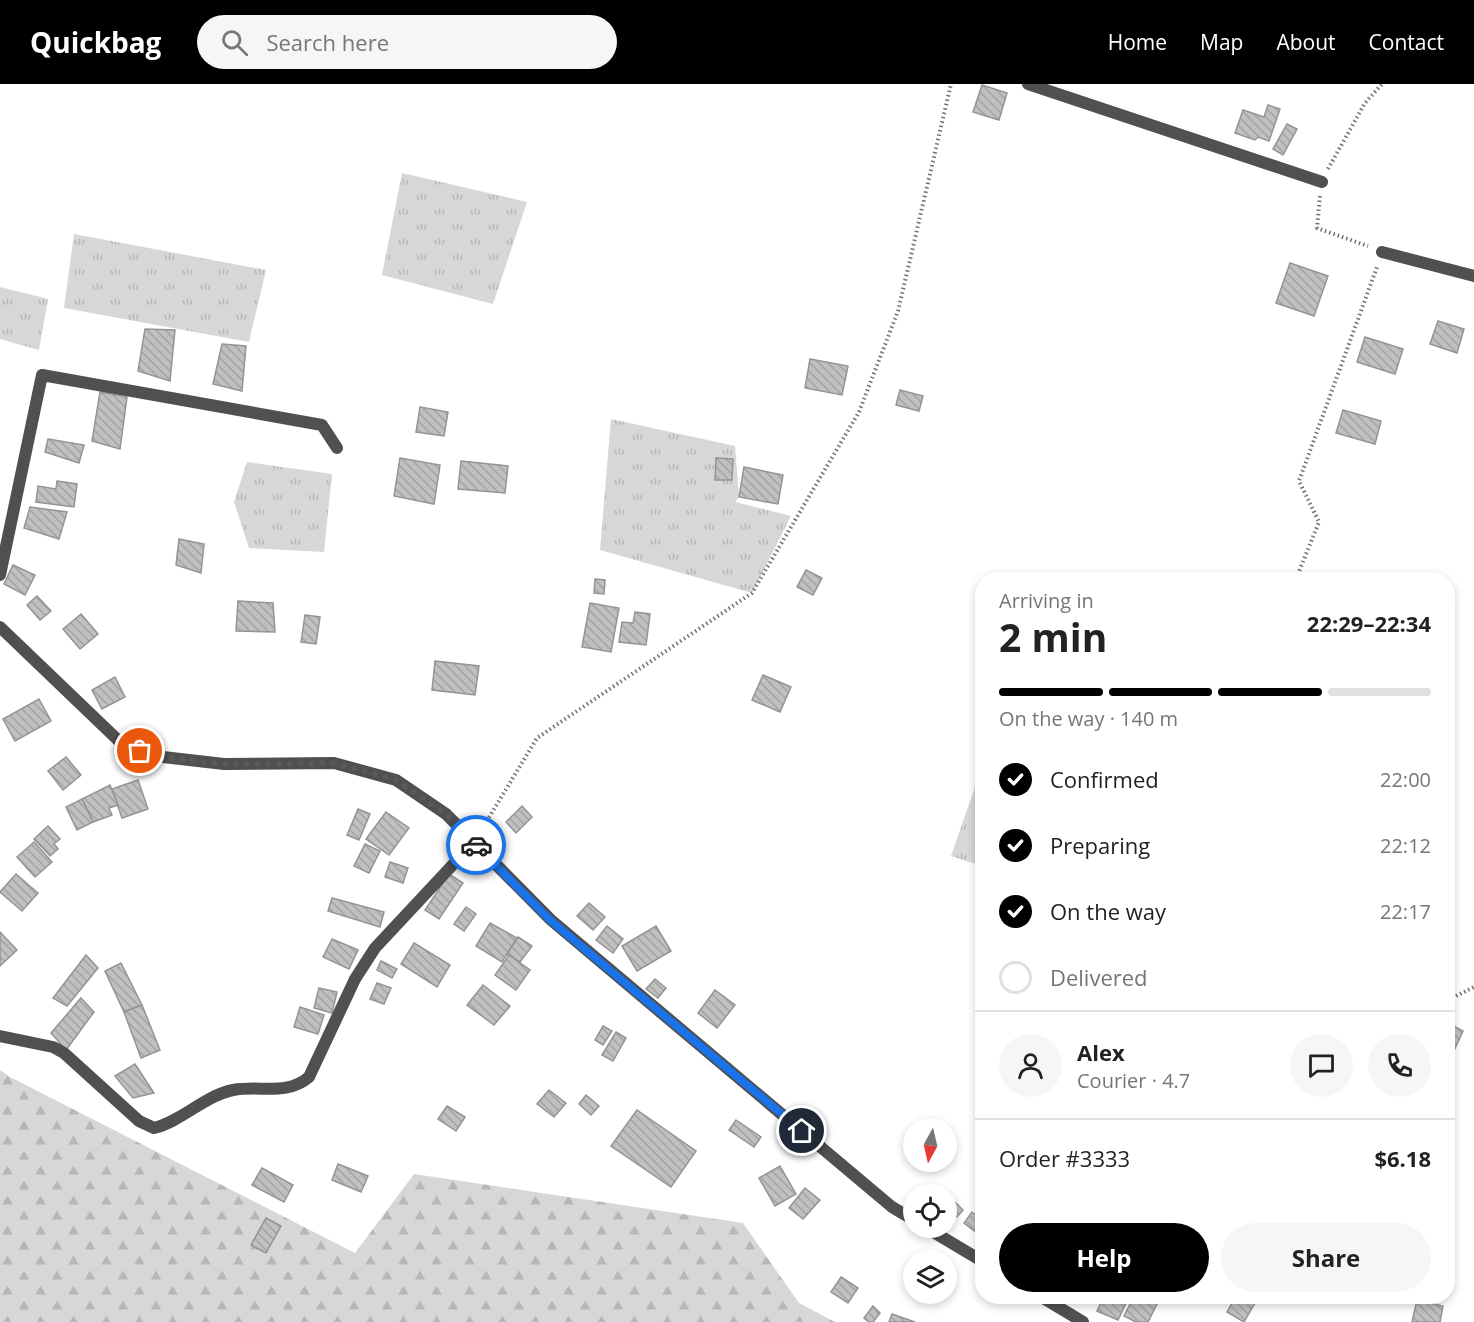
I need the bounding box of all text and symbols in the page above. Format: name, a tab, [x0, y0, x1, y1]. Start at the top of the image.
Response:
search box	[197, 15, 617, 69]
text: Quickbag	[30, 23, 161, 61]
icon: search	[218, 26, 251, 59]
text: Search here	[266, 27, 389, 57]
text: Home	[1108, 28, 1167, 56]
text: Map	[1200, 28, 1243, 56]
text: About	[1276, 28, 1336, 56]
text: Contact	[1369, 28, 1444, 56]
text: Arriving in	[999, 587, 1094, 614]
text: 22:29–22:34	[1307, 608, 1431, 638]
text: 2 min	[999, 610, 1107, 663]
text: On the way · 140 m	[999, 705, 1178, 732]
pin	[114, 725, 165, 776]
icon: bag	[123, 734, 156, 767]
icon: check	[999, 763, 1032, 796]
text: Confirmed	[1050, 764, 1159, 794]
text: 22:00	[1380, 766, 1431, 793]
courier	[446, 815, 506, 875]
icon: car	[460, 829, 493, 862]
icon: check	[999, 829, 1032, 862]
text: Preparing	[1050, 830, 1150, 860]
text: 22:12	[1380, 832, 1431, 859]
icon: check	[999, 895, 1032, 928]
text: On the way	[1050, 896, 1166, 926]
text: 22:17	[1380, 898, 1431, 925]
text: Delivered	[1050, 962, 1148, 992]
button: person	[999, 1034, 1062, 1097]
button: chat	[1290, 1034, 1353, 1097]
button: phone	[1368, 1034, 1431, 1097]
text: Alex	[1077, 1037, 1125, 1067]
text: Courier · 4.7	[1077, 1067, 1190, 1094]
pin	[776, 1105, 827, 1156]
icon: home	[785, 1114, 818, 1147]
north arrow	[903, 1118, 957, 1172]
map controls	[903, 1118, 957, 1304]
text: Order #3333	[999, 1143, 1130, 1173]
text: $6.18	[1374, 1143, 1431, 1173]
button: locate	[903, 1184, 957, 1238]
button: Help	[999, 1223, 1209, 1292]
button: Share	[1221, 1223, 1431, 1292]
button: layers	[903, 1250, 957, 1304]

